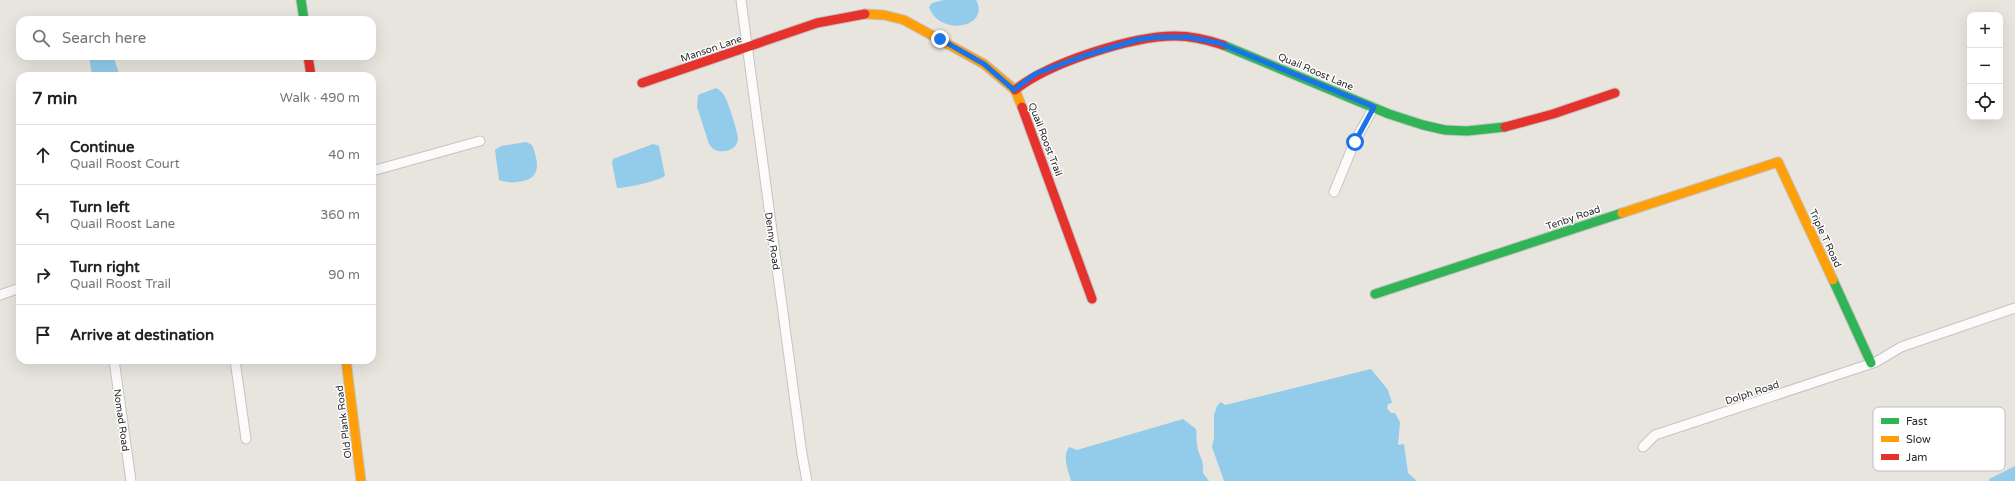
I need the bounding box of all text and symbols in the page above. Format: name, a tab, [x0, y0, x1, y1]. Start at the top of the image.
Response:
map controls	[1967, 12, 2003, 120]
button: +	[1967, 12, 2003, 48]
search box	[16, 16, 376, 60]
icon: search	[30, 27, 52, 49]
text: Search here	[62, 29, 146, 47]
route end	[931, 30, 949, 48]
street label: Manson Lane	[679, 33, 744, 65]
button: −	[1967, 48, 2003, 84]
street label: Quail Roost Lane	[1276, 51, 1356, 93]
button: locate	[1967, 84, 2003, 120]
text: 7 min	[32, 88, 77, 109]
text: Walk · 490 m	[280, 90, 360, 106]
street label: Quail Roost Trail	[1026, 101, 1065, 178]
route start	[1346, 133, 1364, 151]
text: Continue	[70, 138, 134, 156]
icon: ahead	[32, 144, 54, 166]
text: 40 m	[328, 147, 360, 163]
text: Quail Roost Court	[70, 156, 180, 172]
text: Turn left	[70, 198, 130, 216]
street label: Tenby Road	[1545, 203, 1602, 233]
icon: left	[32, 204, 54, 226]
text: 360 m	[320, 207, 360, 223]
street label: Triple T Road	[1806, 207, 1844, 269]
street label: Denny Road	[762, 212, 782, 271]
text: Quail Roost Lane	[70, 216, 175, 232]
text: Turn right	[70, 258, 140, 276]
icon: right	[32, 264, 54, 286]
text: 90 m	[328, 267, 360, 283]
text: Quail Roost Trail	[70, 276, 171, 292]
icon: arrive	[32, 324, 54, 346]
text: Arrive at destination	[70, 326, 214, 344]
street label: Dolph Road	[1724, 379, 1781, 407]
street label: Old Plank Road	[334, 385, 354, 459]
street label: Nomad Road	[111, 388, 131, 452]
legend	[1873, 407, 2005, 471]
text: Fast	[1906, 415, 1927, 428]
text: Slow	[1906, 433, 1931, 446]
text: Jam	[1906, 451, 1927, 464]

